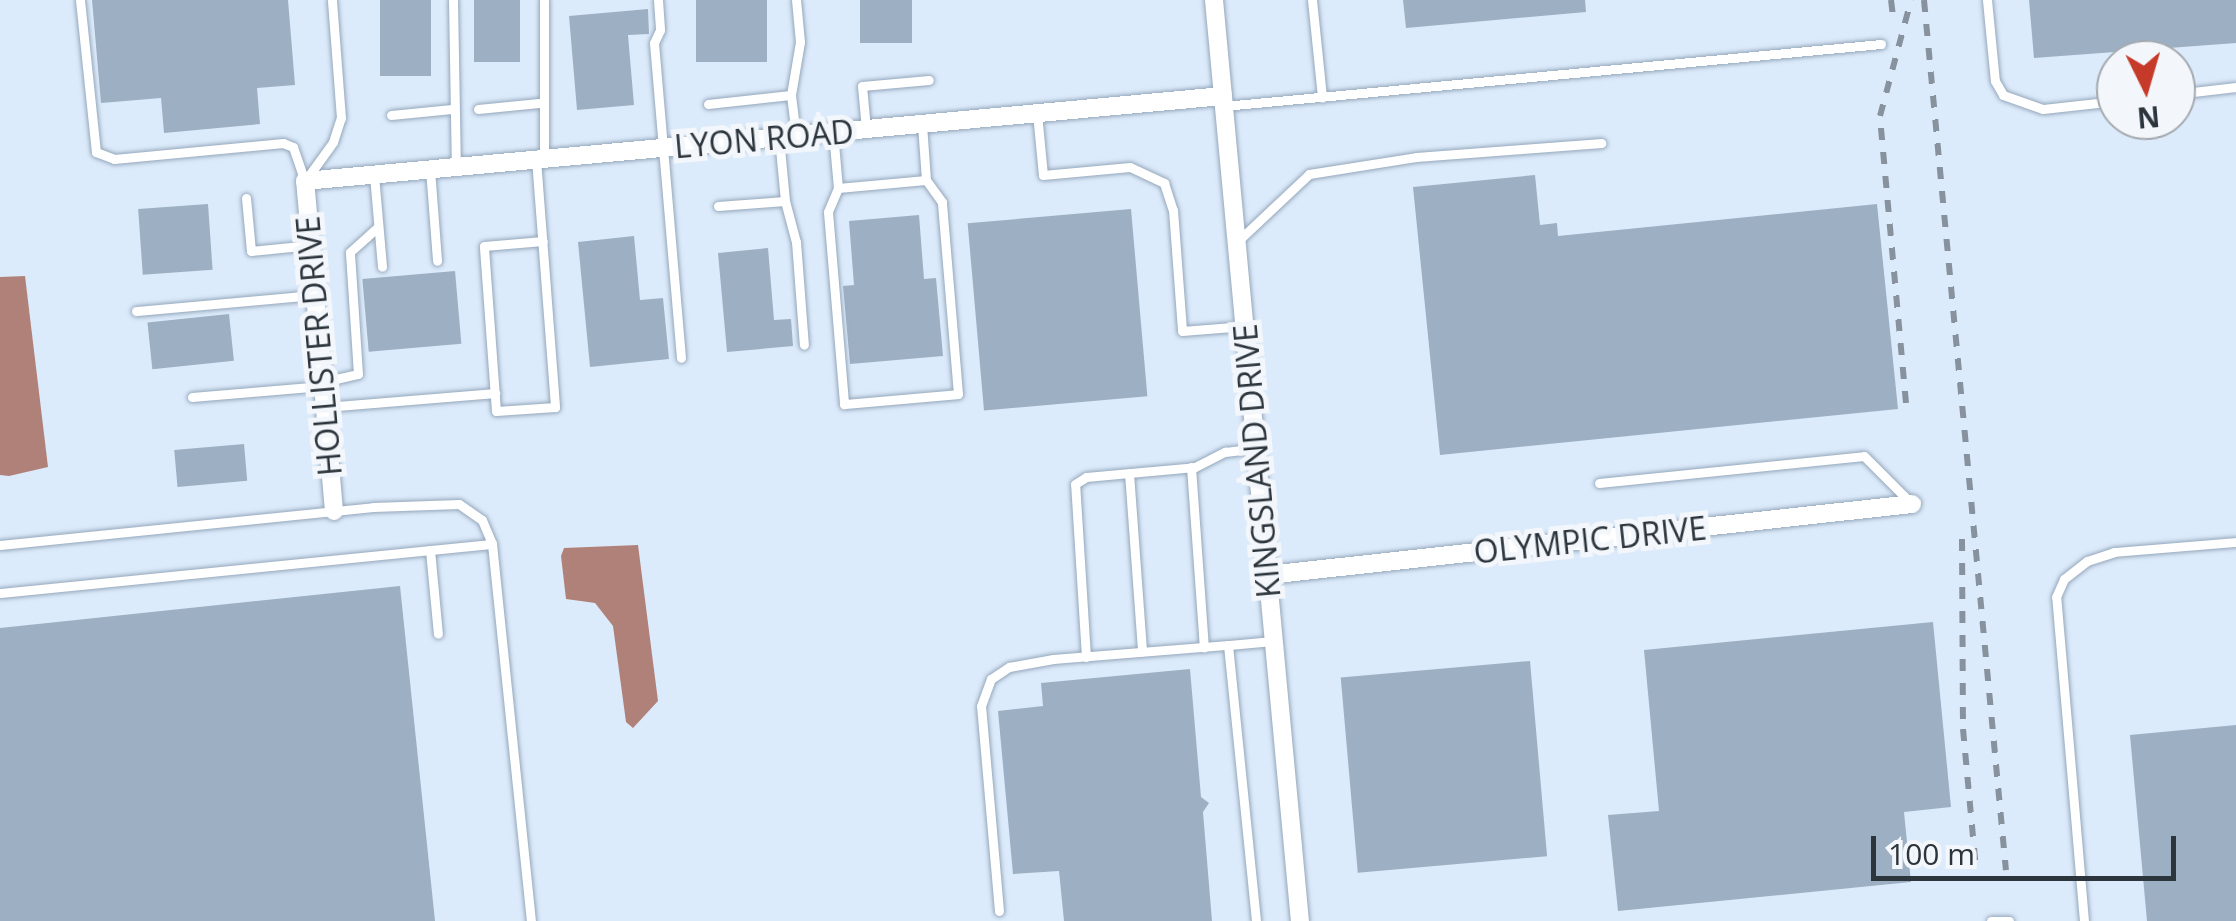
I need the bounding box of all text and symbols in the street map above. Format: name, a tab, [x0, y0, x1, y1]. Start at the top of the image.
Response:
north arrow	[2096, 40, 2196, 140]
text: N	[2135, 98, 2161, 138]
street label: LYON ROAD	[673, 112, 855, 166]
street label: HOLLISTER DRIVE	[289, 215, 349, 477]
street label: KINGSLAND DRIVE	[1226, 322, 1288, 600]
street label: OLYMPIC DRIVE	[1472, 509, 1708, 571]
scale bar	[1876, 816, 2181, 878]
text: 100 m	[1888, 833, 1975, 874]

